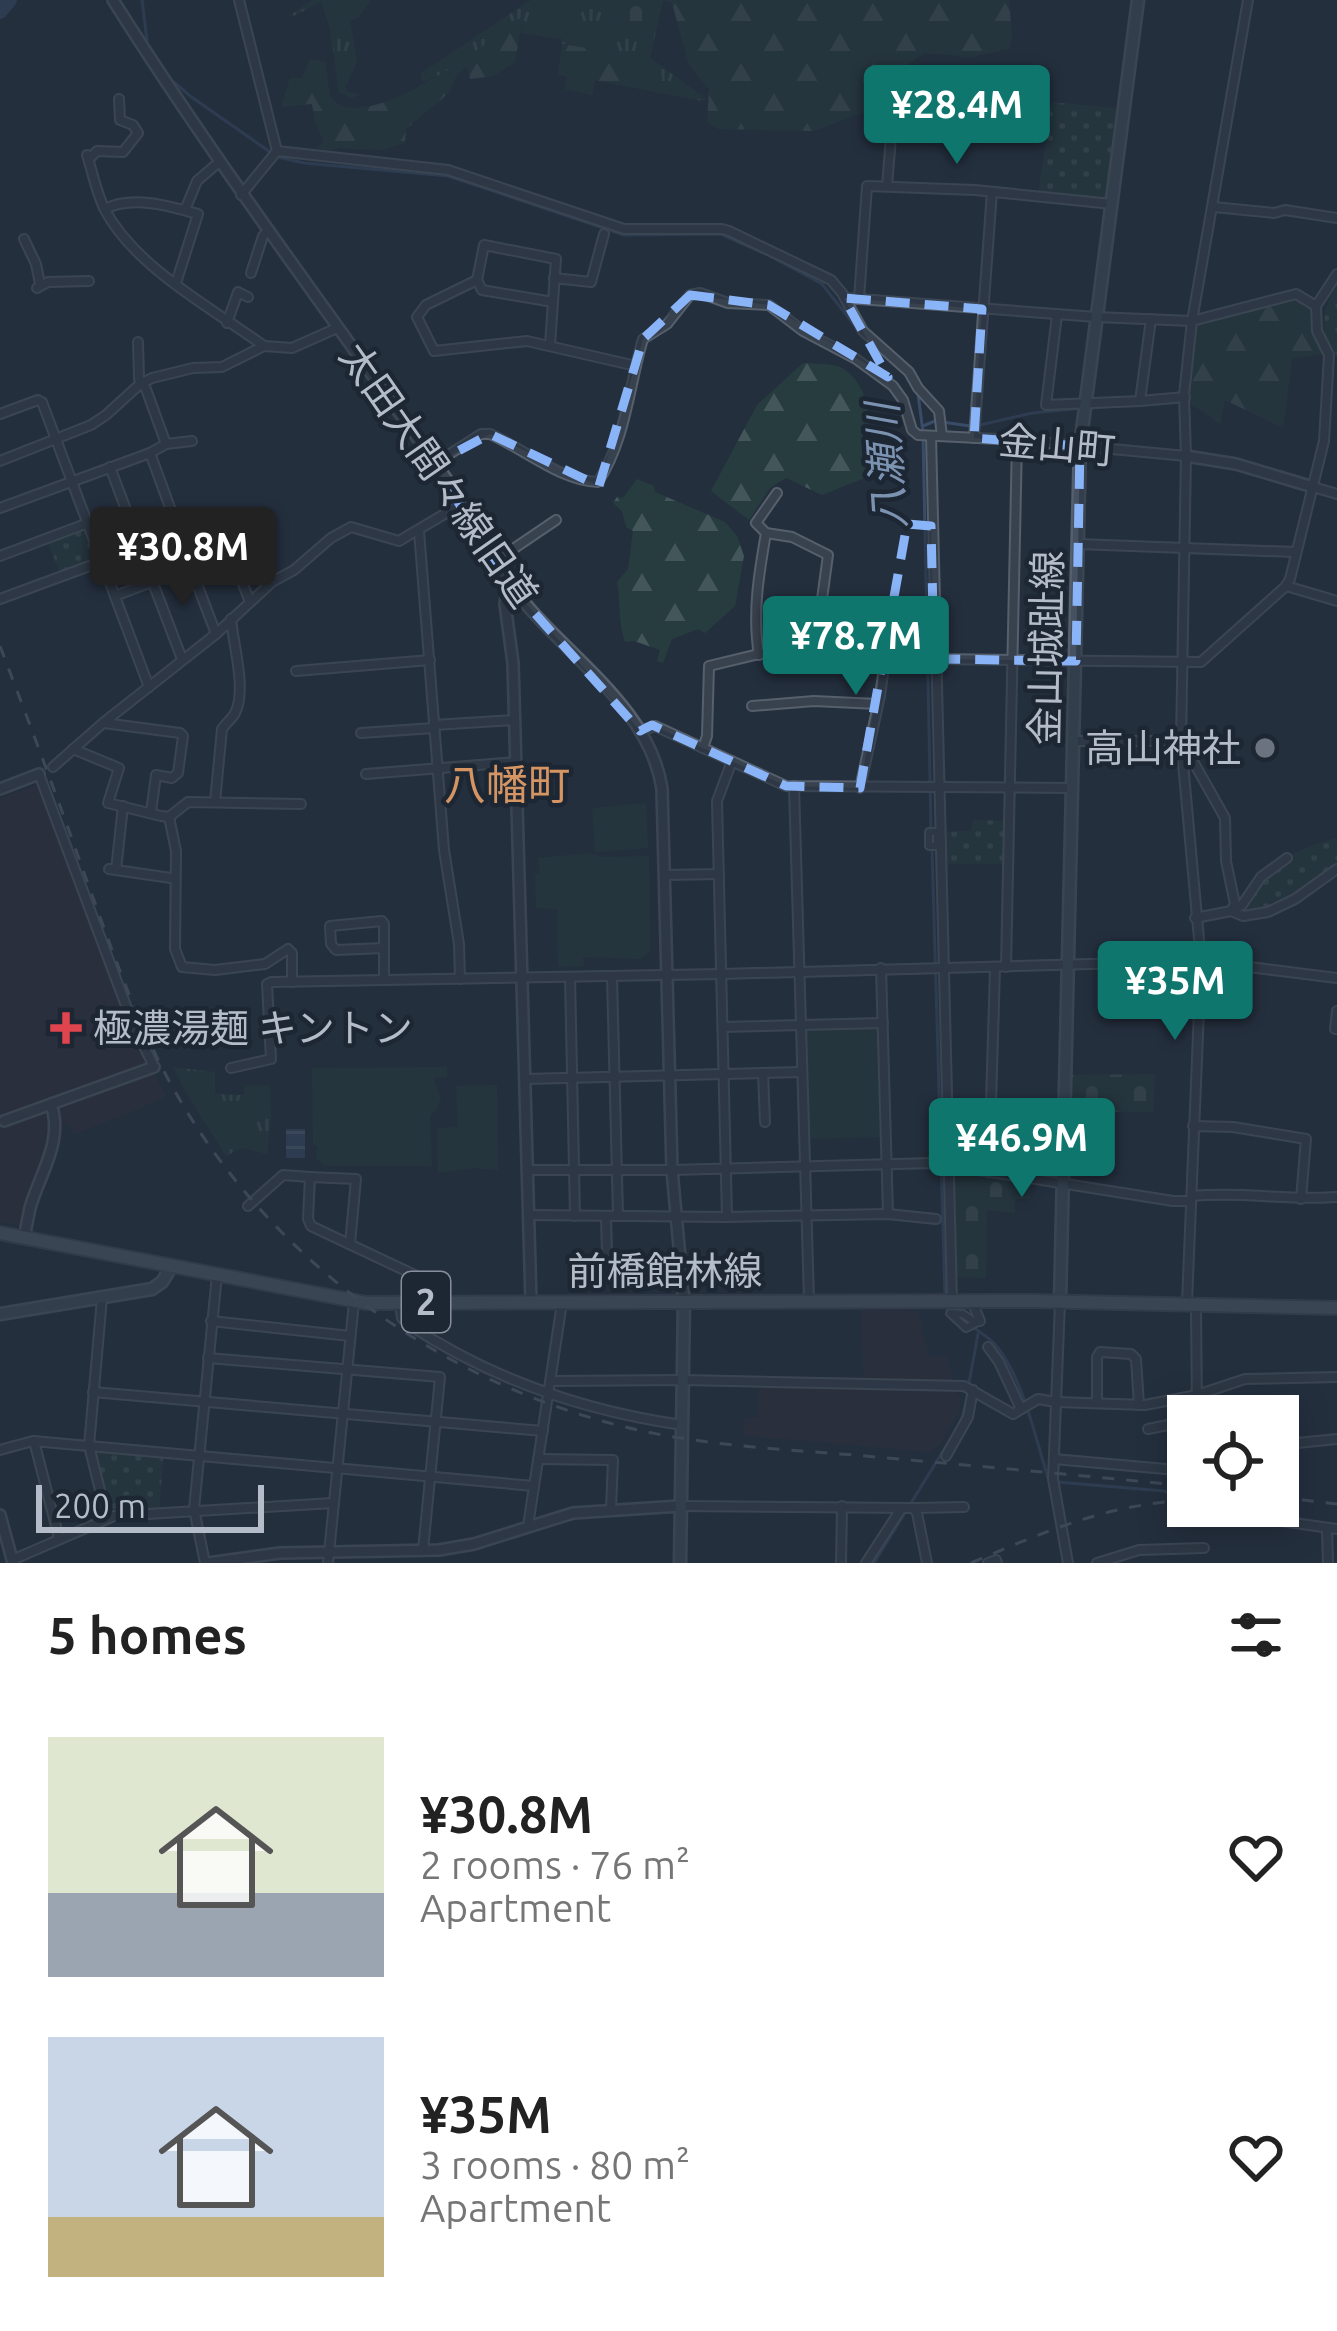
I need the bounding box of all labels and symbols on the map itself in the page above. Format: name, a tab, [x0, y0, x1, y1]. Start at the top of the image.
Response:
pin: ¥28.4M	[859, 65, 1055, 167]
street label: 太田大間々線旧道	[332, 335, 547, 615]
water label: 八瀬川	[857, 398, 913, 531]
street label: 金山町	[997, 418, 1117, 471]
pin: ¥30.8M	[85, 507, 281, 609]
street label: 金山城趾線	[1022, 550, 1069, 746]
pin: ¥78.7M	[758, 596, 954, 698]
place label: 高山神社	[1085, 726, 1241, 769]
marker: 高山神社	[1252, 735, 1278, 761]
district label: 八幡町	[444, 761, 570, 808]
pin: ¥35M	[1104, 941, 1246, 1043]
place label: 極濃湯麺 キントン	[93, 1006, 413, 1049]
marker: 極濃湯麺 キントン	[50, 1012, 82, 1044]
pin: ¥46.9M	[924, 1098, 1120, 1200]
street label: 前橋館林線	[567, 1249, 763, 1292]
road number: 2	[402, 1272, 450, 1332]
scale bar	[36, 1479, 264, 1532]

